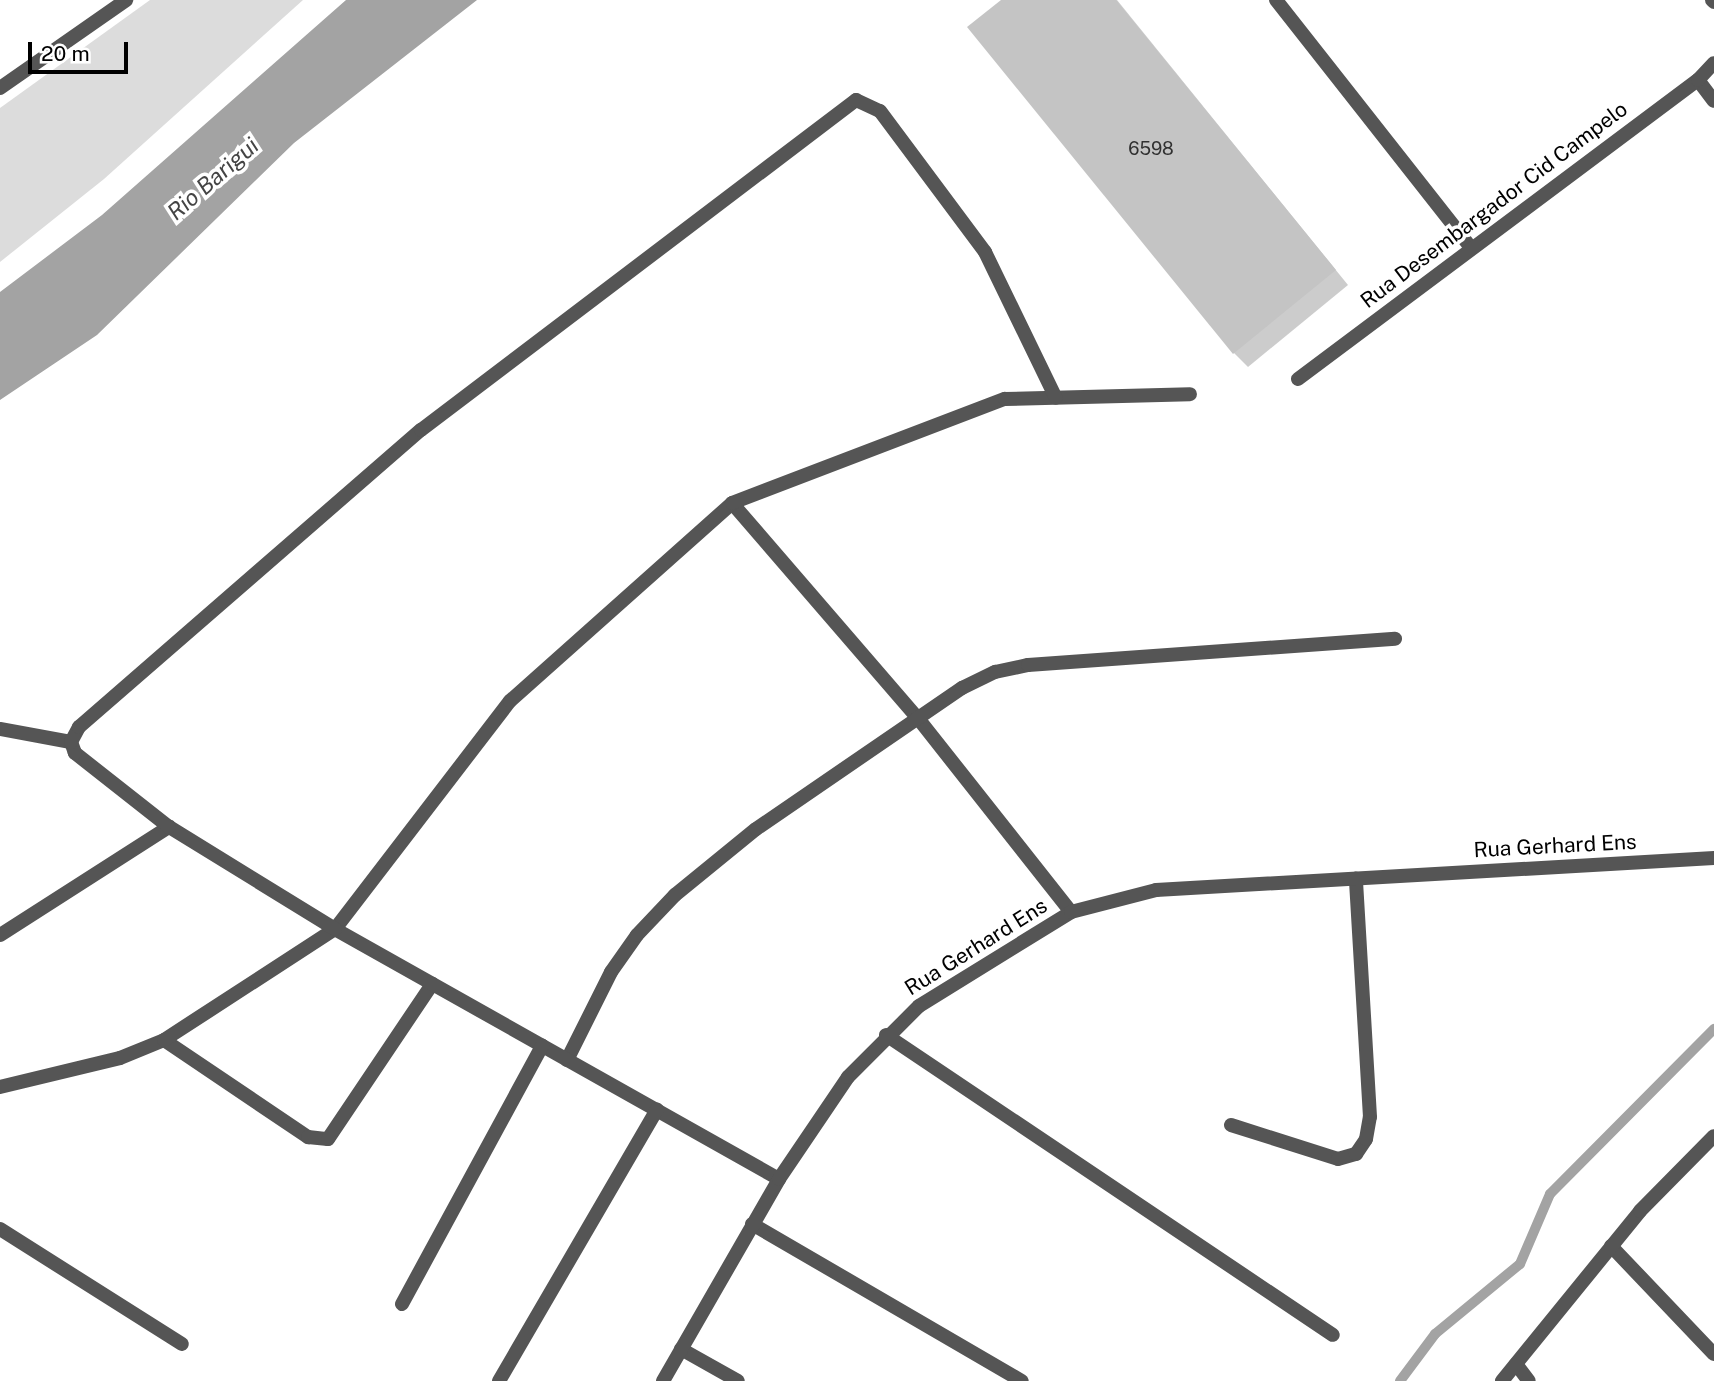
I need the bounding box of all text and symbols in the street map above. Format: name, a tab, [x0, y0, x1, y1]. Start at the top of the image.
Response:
scale bar	[32, 28, 131, 72]
text: 20 m	[41, 41, 90, 66]
street label: Rua Desembargador Cid Campelo	[1356, 96, 1632, 314]
water label: Rio Barigui	[162, 132, 264, 226]
house number: 6598	[1128, 138, 1174, 160]
street label: Rua Gerhard Ens	[1473, 829, 1637, 863]
street label: Rua Gerhard Ens	[900, 893, 1052, 1001]

